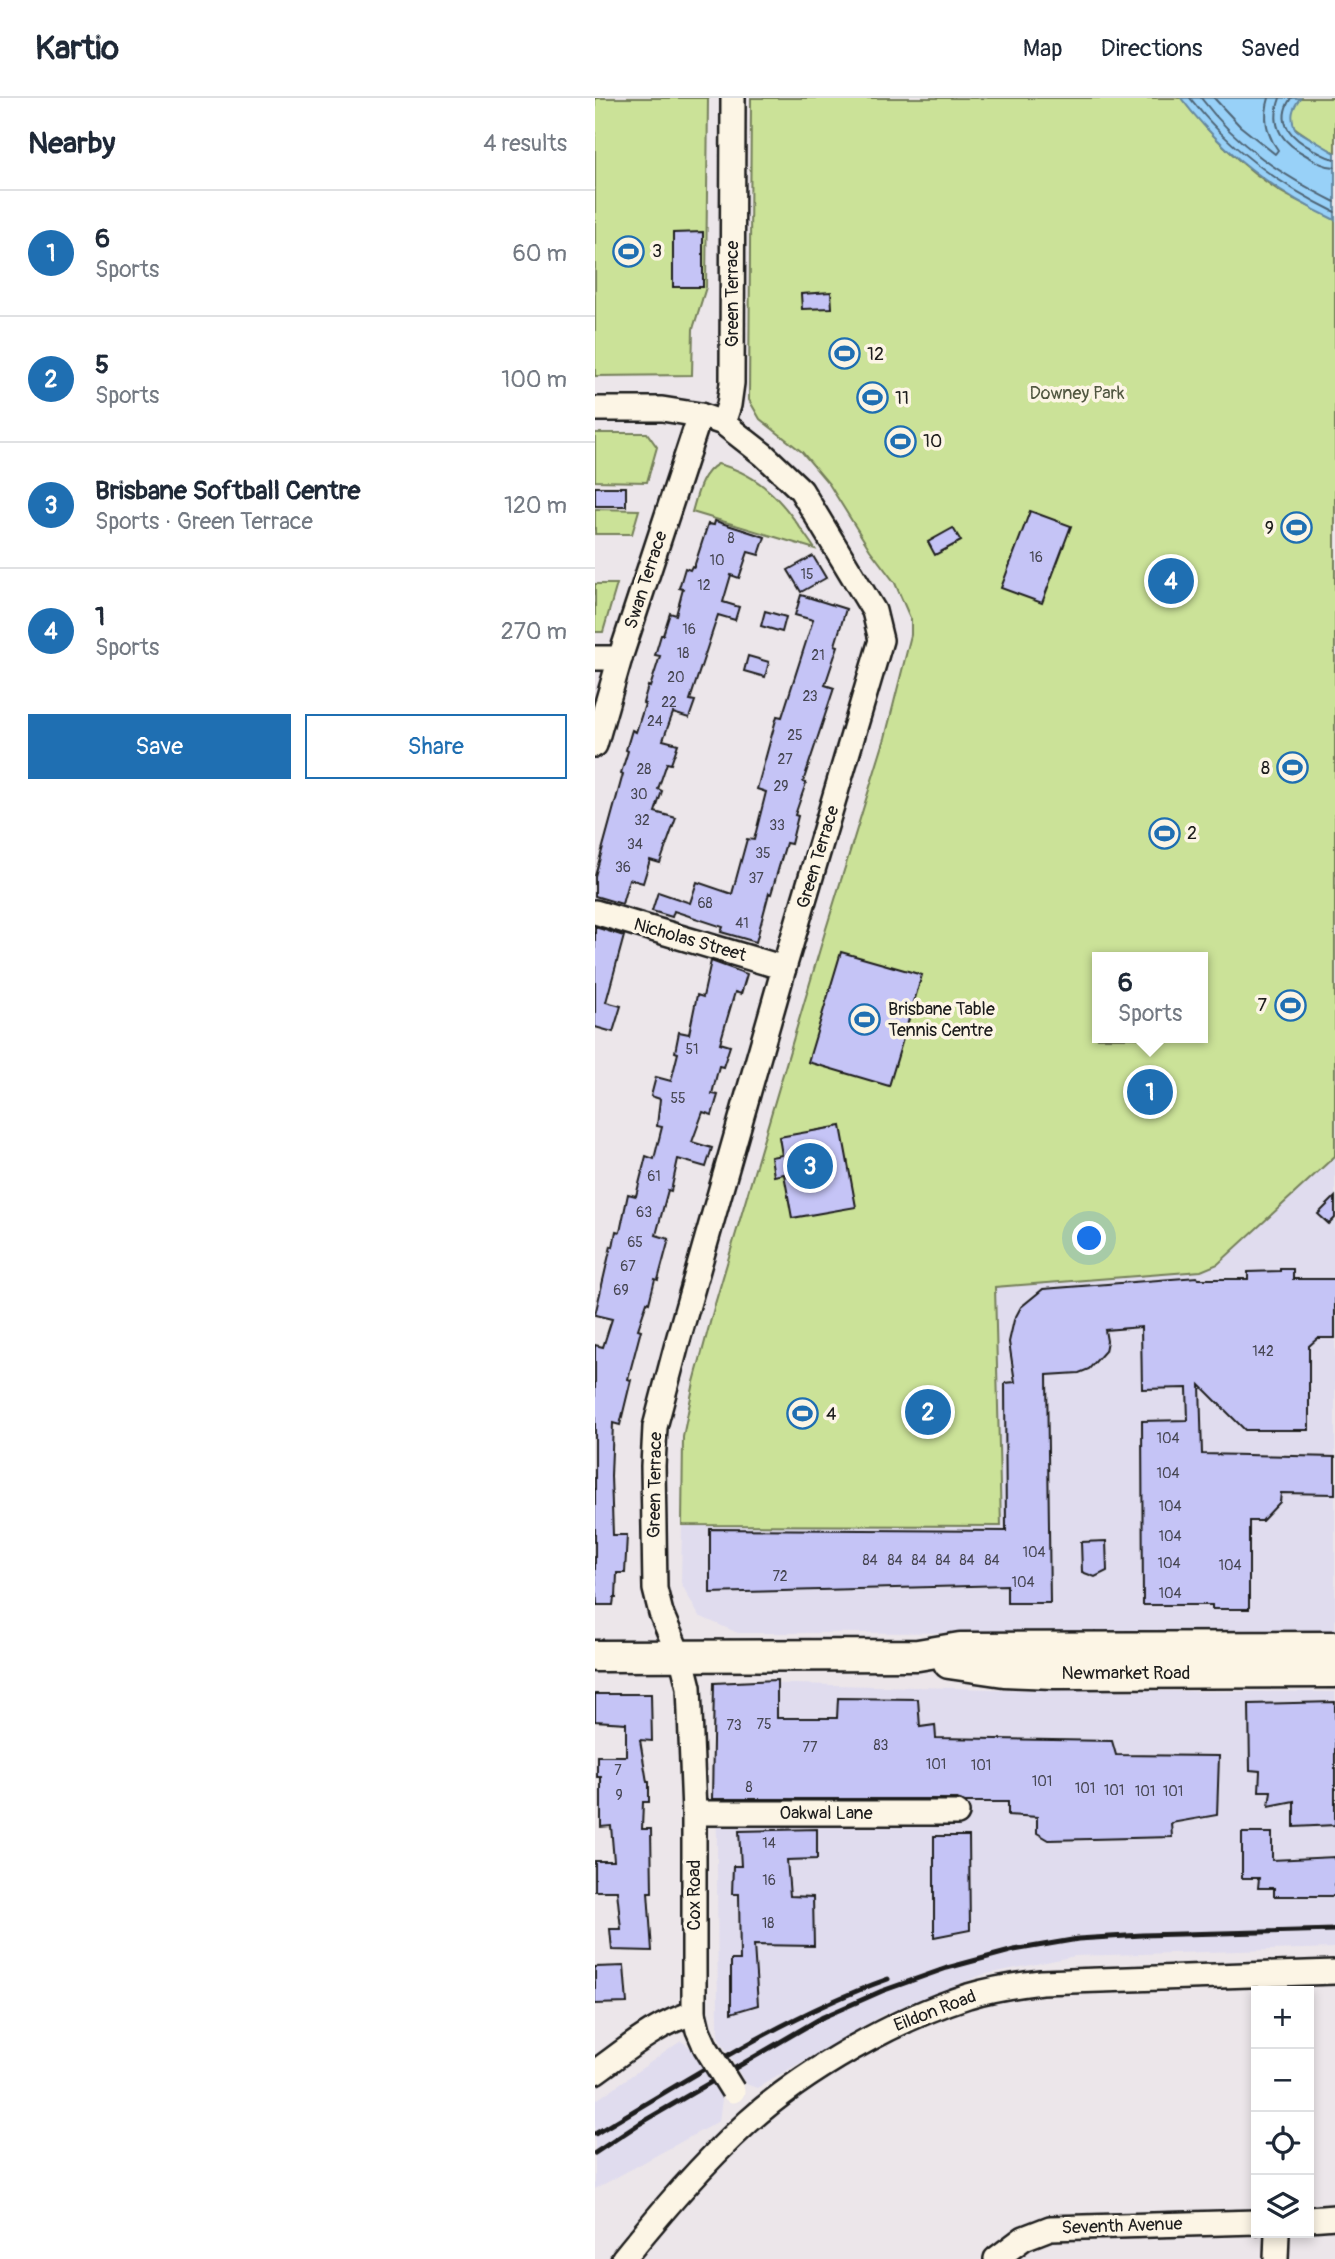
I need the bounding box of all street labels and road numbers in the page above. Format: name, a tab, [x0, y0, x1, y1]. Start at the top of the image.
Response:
street label: Green Terrace	[721, 241, 744, 347]
street label: Swan Terrace	[619, 528, 673, 632]
street label: Green Terrace	[791, 803, 845, 911]
street label: Nicholas Street	[631, 913, 750, 967]
street label: Green Terrace	[643, 1431, 667, 1538]
street label: Newmarket Road	[1062, 1662, 1190, 1685]
street label: Oakwal Lane	[779, 1802, 873, 1825]
street label: Cox Road	[683, 1860, 706, 1930]
street label: Eildon Road	[891, 1985, 979, 2037]
street label: Seventh Avenue	[1061, 2212, 1183, 2240]

